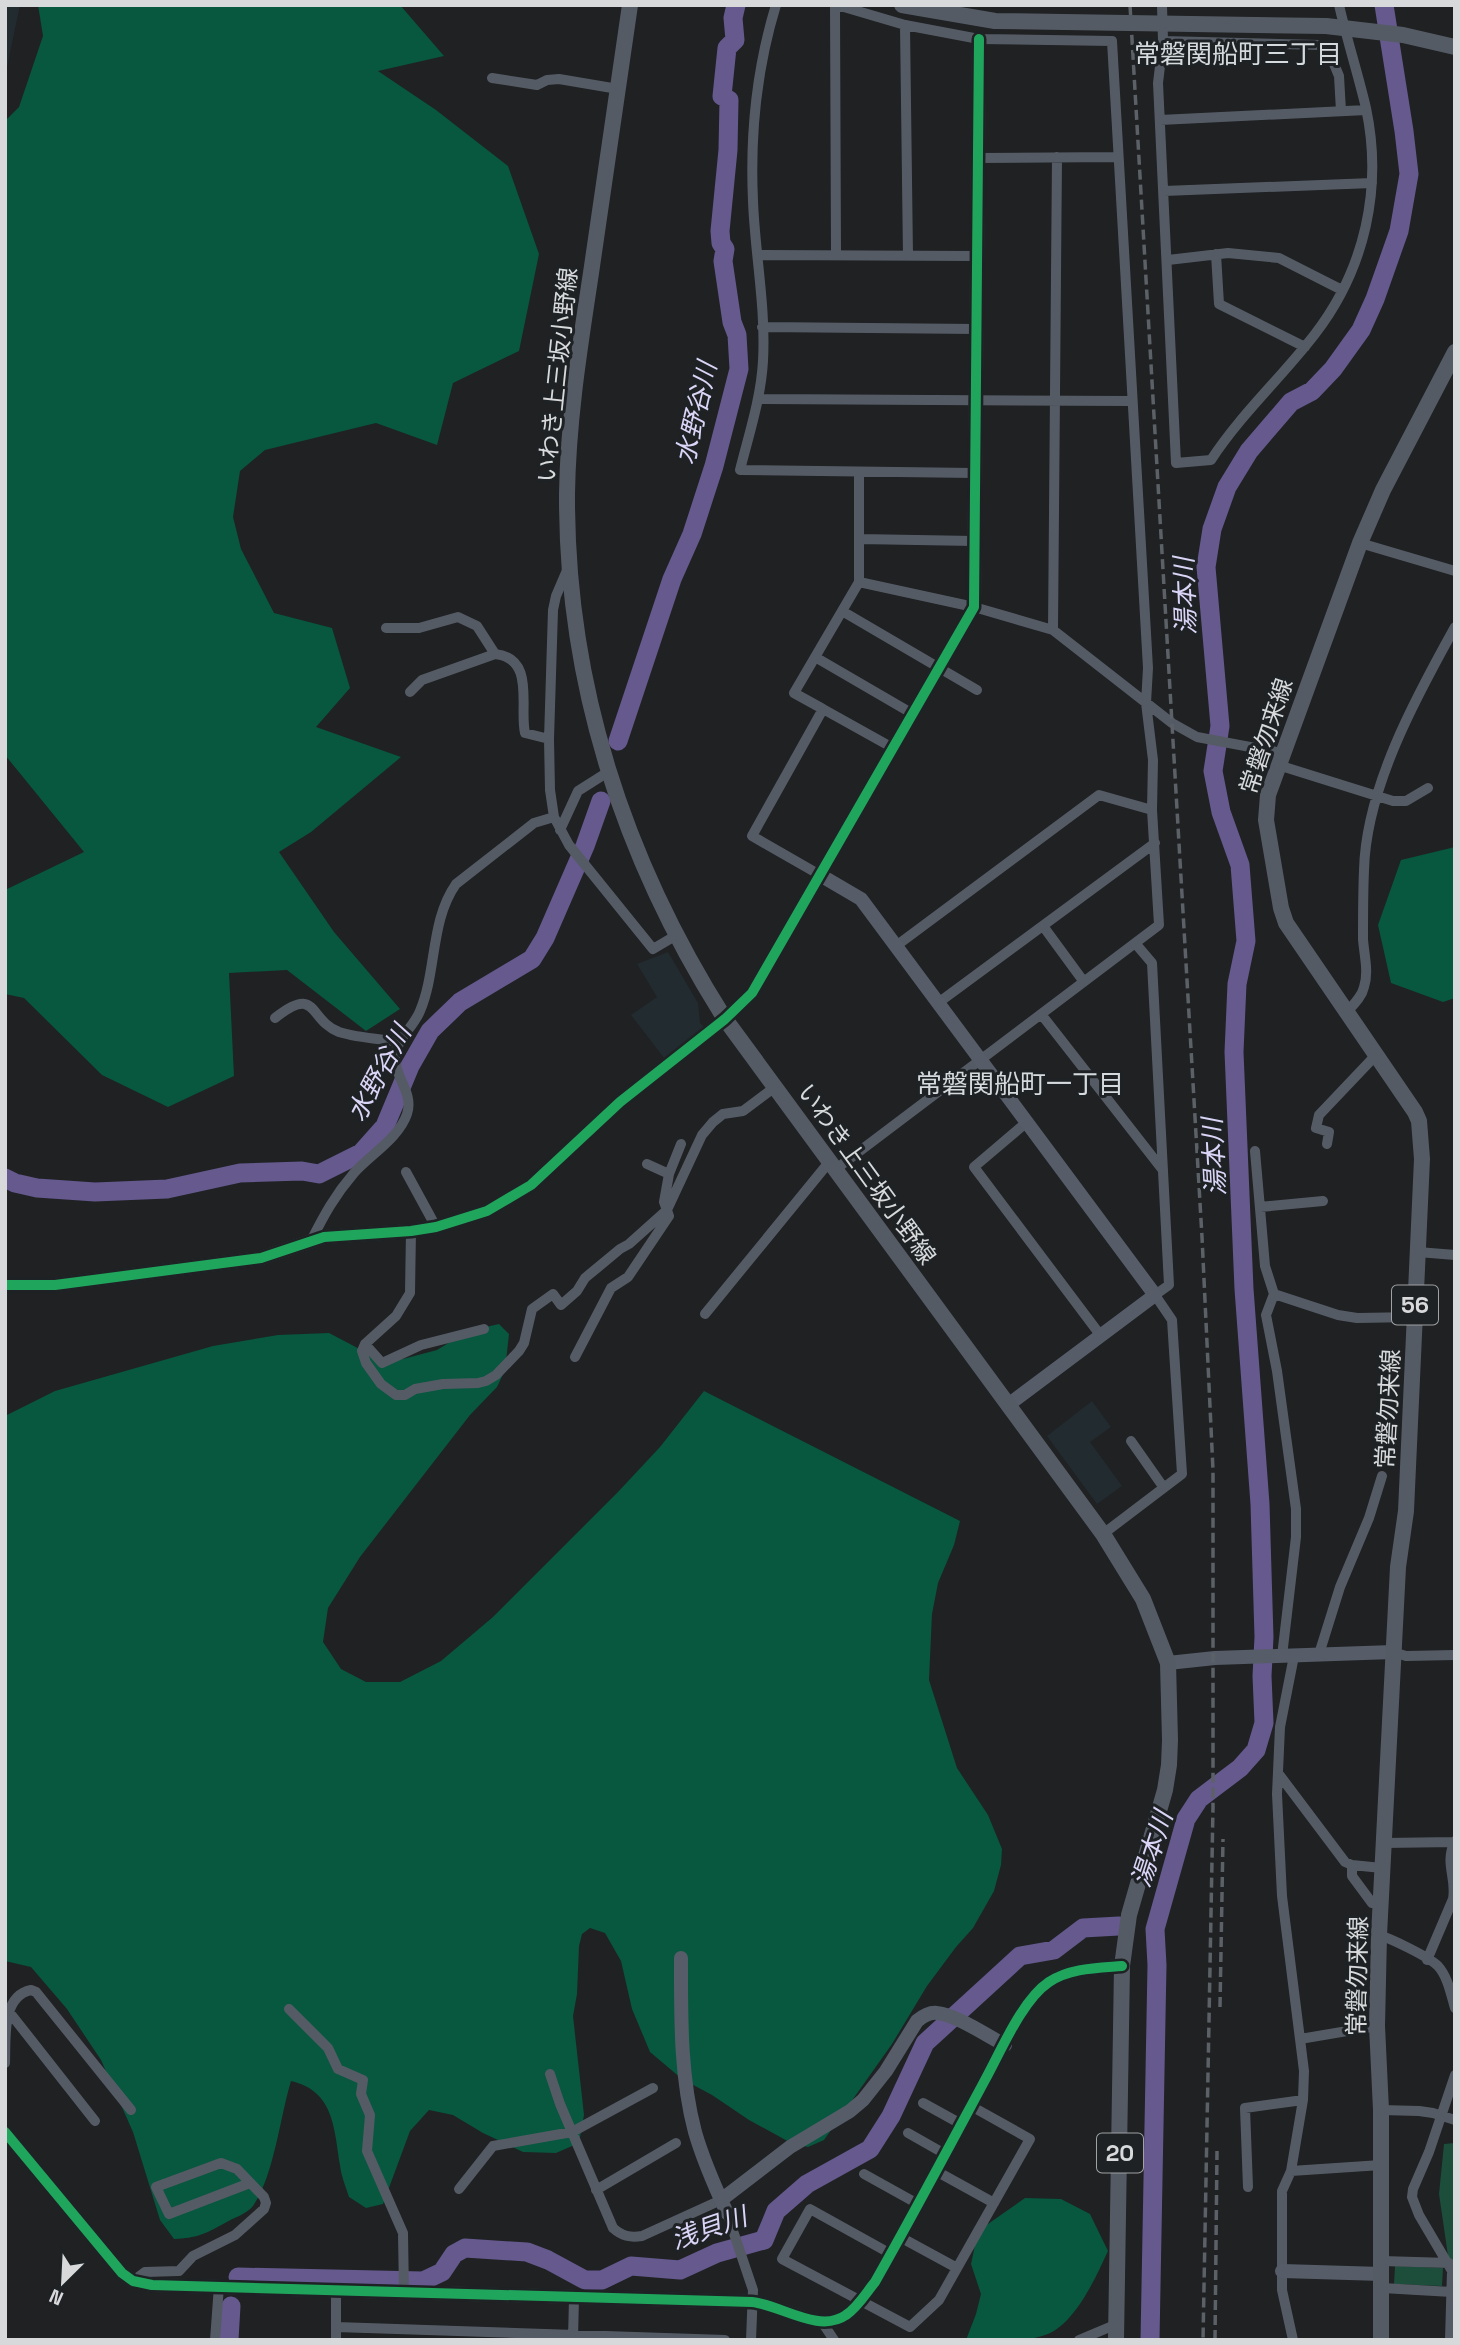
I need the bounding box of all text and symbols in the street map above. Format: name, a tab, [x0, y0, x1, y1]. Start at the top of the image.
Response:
district label: 常磐関船町三丁目	[1134, 37, 1342, 71]
street label: いわき上三坂小野線	[530, 266, 584, 484]
water label: 水野谷川	[668, 356, 725, 467]
water label: 湯本川	[1167, 553, 1203, 636]
street label: 常磐勿来線	[1233, 674, 1299, 798]
water label: 水野谷川	[340, 1016, 420, 1127]
district label: 常磐関船町一丁目	[916, 1067, 1124, 1101]
street label: いわき上三坂小野線	[791, 1078, 943, 1270]
water label: 湯本川	[1195, 1114, 1233, 1197]
road number: 56	[1392, 1286, 1438, 1324]
street label: 常磐勿来線	[1369, 1348, 1407, 1470]
water label: 湯本川	[1124, 1804, 1181, 1891]
street label: 常磐勿来線	[1340, 1916, 1374, 2036]
road number: 20	[1097, 2134, 1143, 2172]
water label: 浅貝川	[667, 2198, 754, 2257]
north arrow	[28, 2247, 98, 2317]
text: N	[45, 2283, 67, 2311]

